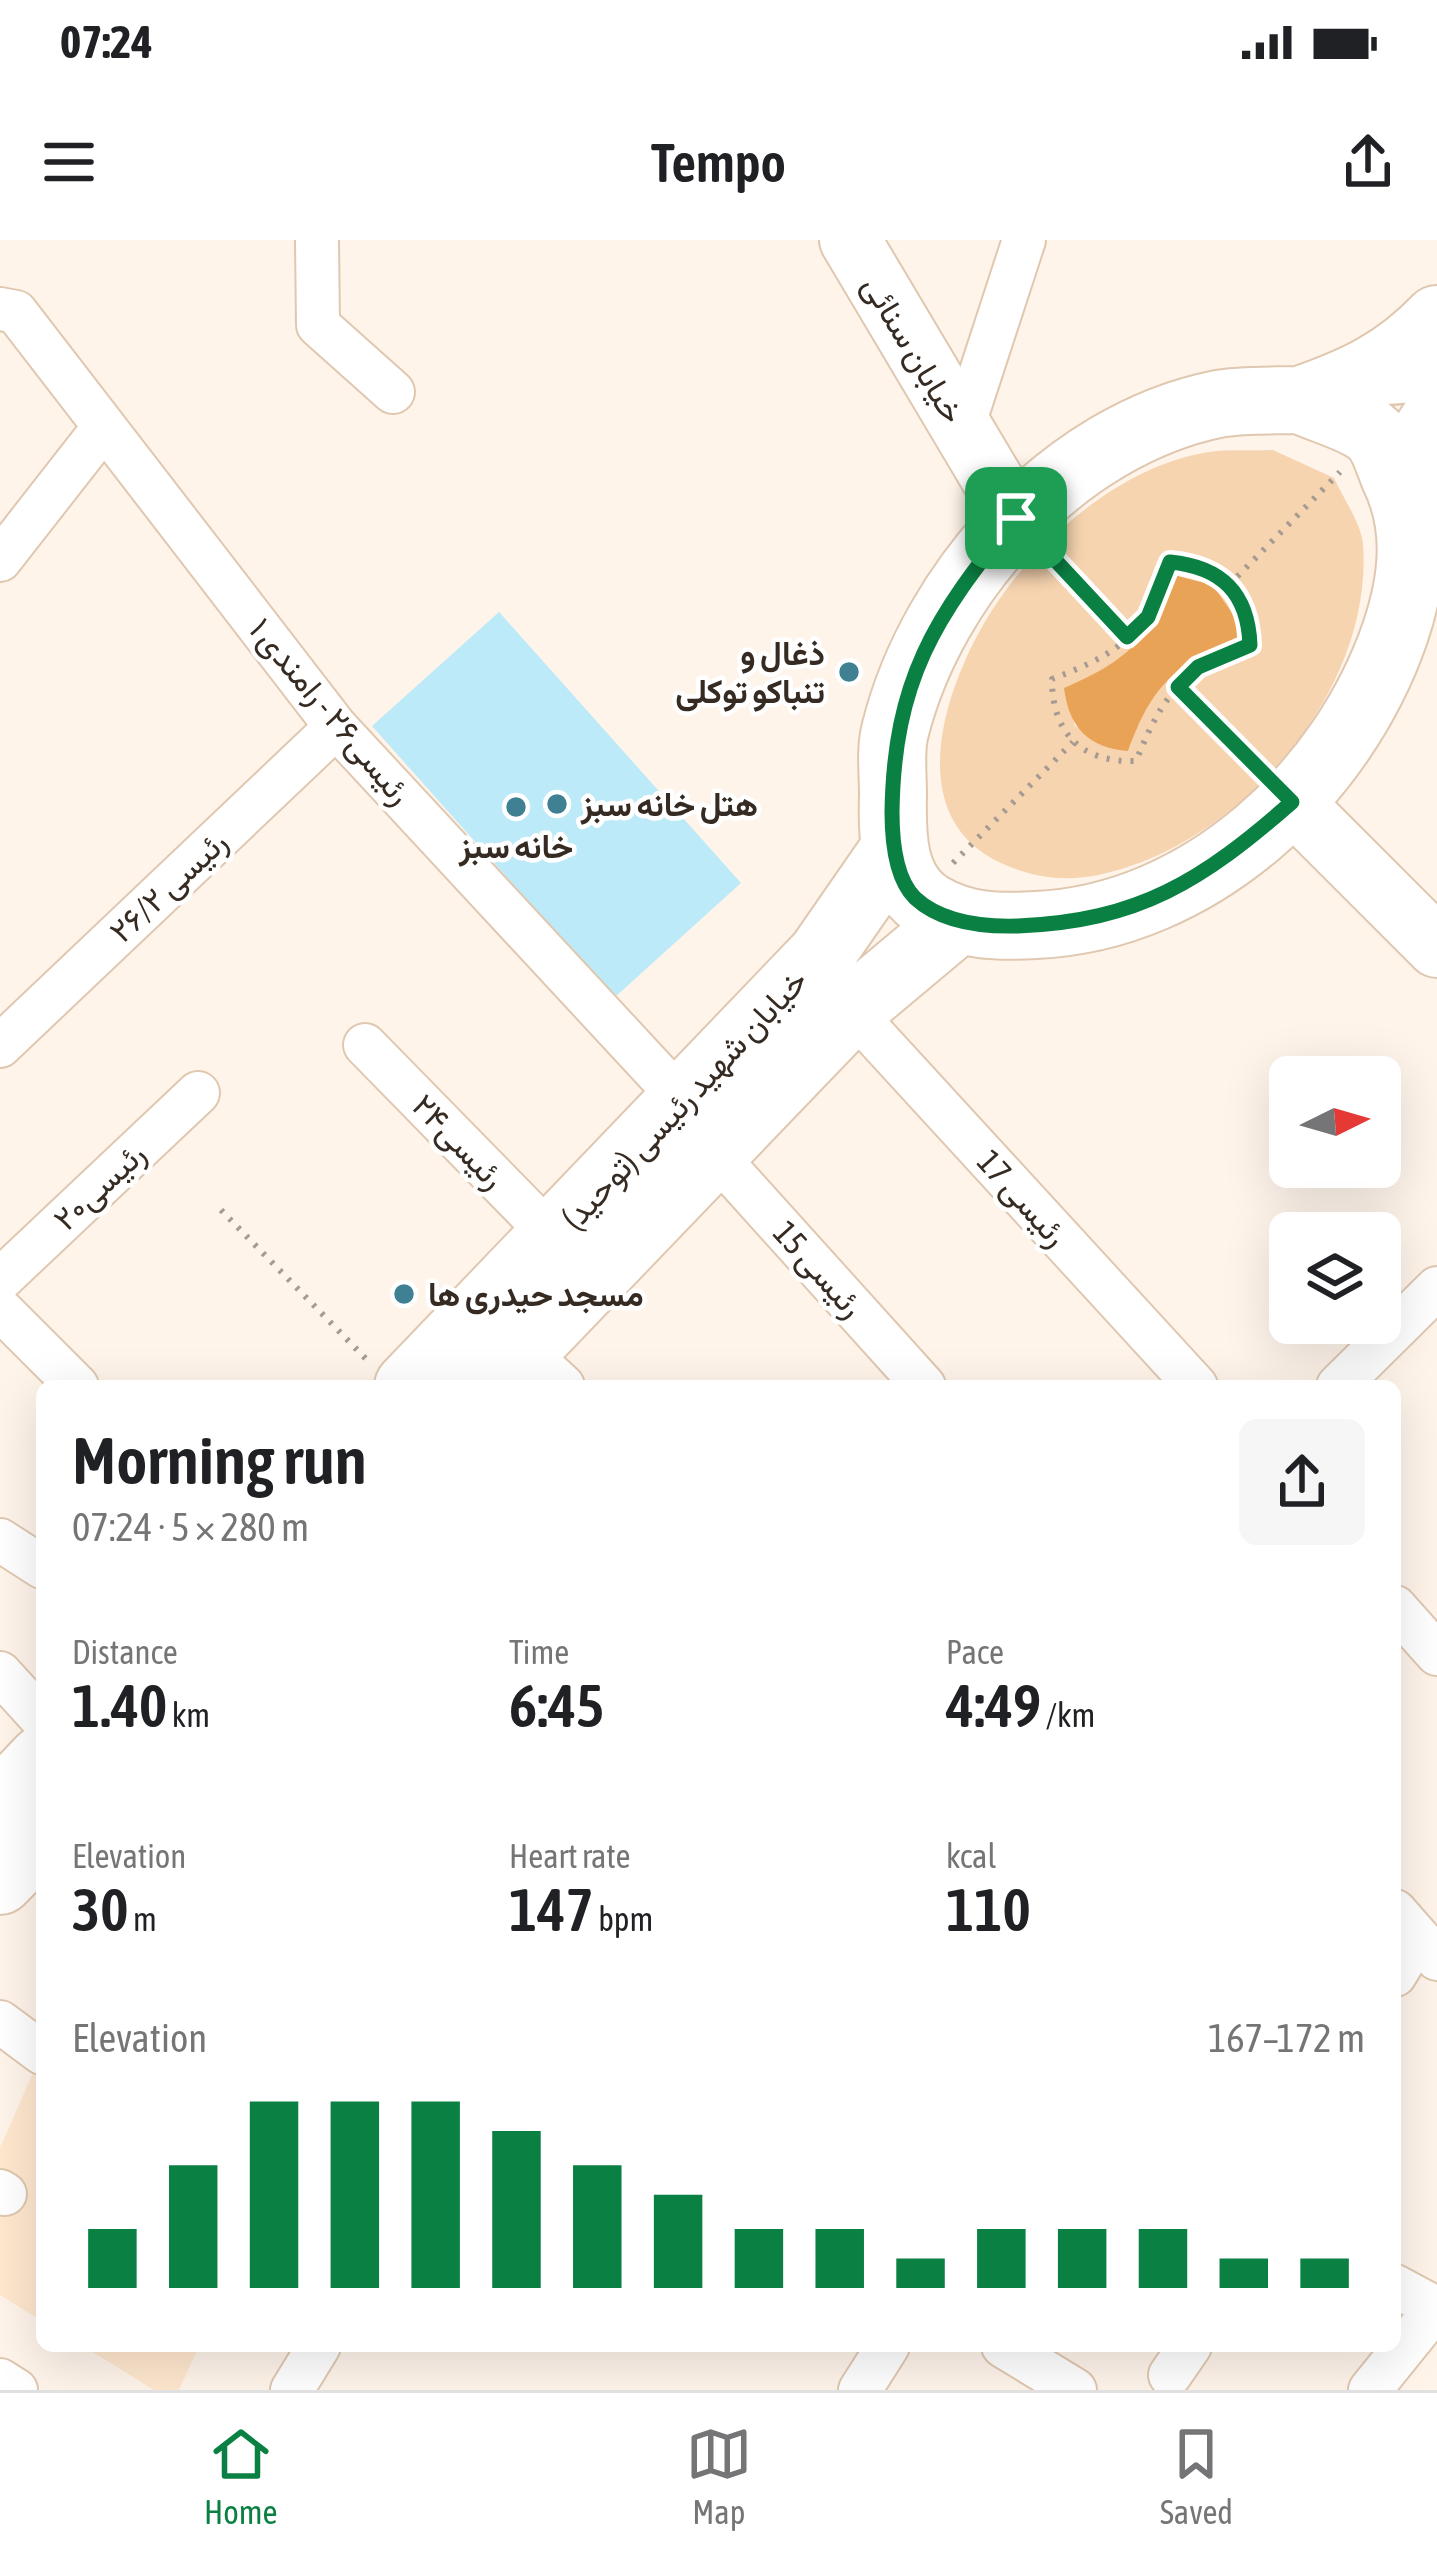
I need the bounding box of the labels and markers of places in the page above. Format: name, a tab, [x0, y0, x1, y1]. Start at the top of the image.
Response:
pin	[965, 467, 1067, 569]
place label: ذغال و تنباکو توکلی	[675, 634, 825, 712]
marker: ذغال و تنباکو توکلی	[836, 659, 862, 685]
place label: هتل خانه سبز	[580, 785, 758, 825]
marker: هتل خانه سبز	[544, 791, 570, 817]
marker: خانه سبز	[503, 794, 529, 820]
place label: خانه سبز	[458, 827, 573, 867]
place label: مسجد حیدری ها	[428, 1275, 644, 1315]
marker: مسجد حیدری ها	[391, 1281, 417, 1307]

